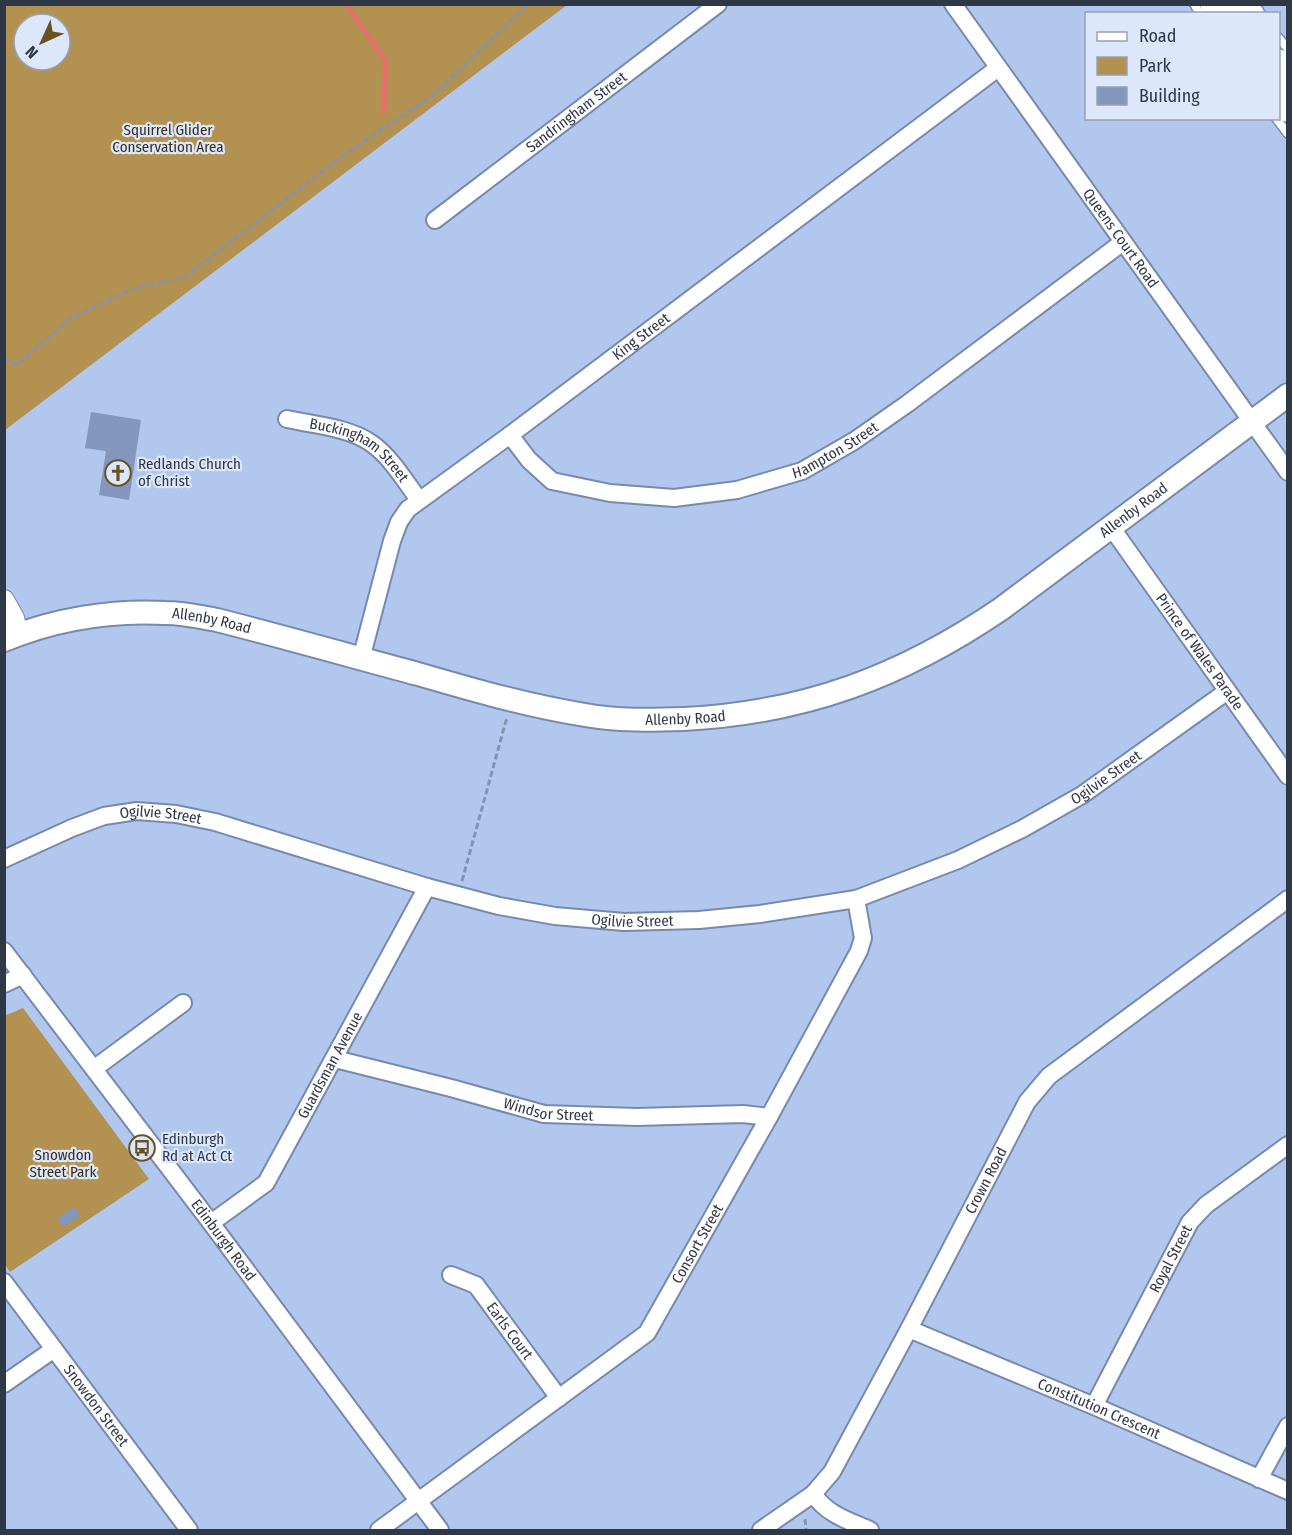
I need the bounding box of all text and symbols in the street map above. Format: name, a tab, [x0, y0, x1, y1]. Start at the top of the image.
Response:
north arrow	[12, 12, 72, 72]
legend	[1085, 12, 1280, 120]
text: Road	[1139, 25, 1176, 47]
text: N	[22, 42, 42, 62]
text: Park	[1139, 55, 1172, 77]
street label: Sandringham Street	[523, 68, 631, 156]
text: Building	[1139, 85, 1200, 107]
park label: Squirrel Glider Conservation Area	[112, 121, 224, 156]
street label: Queens Court Road	[1079, 185, 1162, 291]
street label: King Street	[609, 309, 673, 364]
street label: Buckingham Street	[308, 414, 413, 486]
street label: Hampton Street	[790, 418, 882, 482]
place label: Redlands Church of Christ	[138, 455, 241, 490]
church icon: Redlands Church of Christ	[103, 458, 133, 488]
street label: Allenby Road	[1096, 479, 1171, 541]
street label: Prince of Wales Parade	[1152, 590, 1247, 714]
street label: Allenby Road	[172, 604, 253, 637]
street label: Allenby Road	[645, 707, 727, 729]
street label: Ogilvie Street	[1068, 746, 1145, 809]
street label: Ogilvie Street	[118, 802, 203, 828]
street label: Ogilvie Street	[591, 910, 674, 931]
street label: Guardsman Avenue	[294, 1009, 366, 1122]
street label: Windsor Street	[501, 1094, 594, 1125]
place label: Edinburgh Rd at Act Ct	[162, 1130, 232, 1165]
bus stop icon: Edinburgh Rd at Act Ct	[127, 1133, 157, 1163]
street label: Crown Road	[961, 1144, 1011, 1217]
park label: Snowdon Street Park	[29, 1146, 97, 1181]
street label: Edinburgh Road	[187, 1196, 260, 1284]
street label: Consort Street	[668, 1201, 727, 1287]
street label: Royal Street	[1146, 1222, 1196, 1296]
street label: Earls Court	[483, 1299, 537, 1363]
street label: Snowdon Street	[60, 1361, 132, 1450]
street label: Constitution Crescent	[1035, 1375, 1163, 1443]

